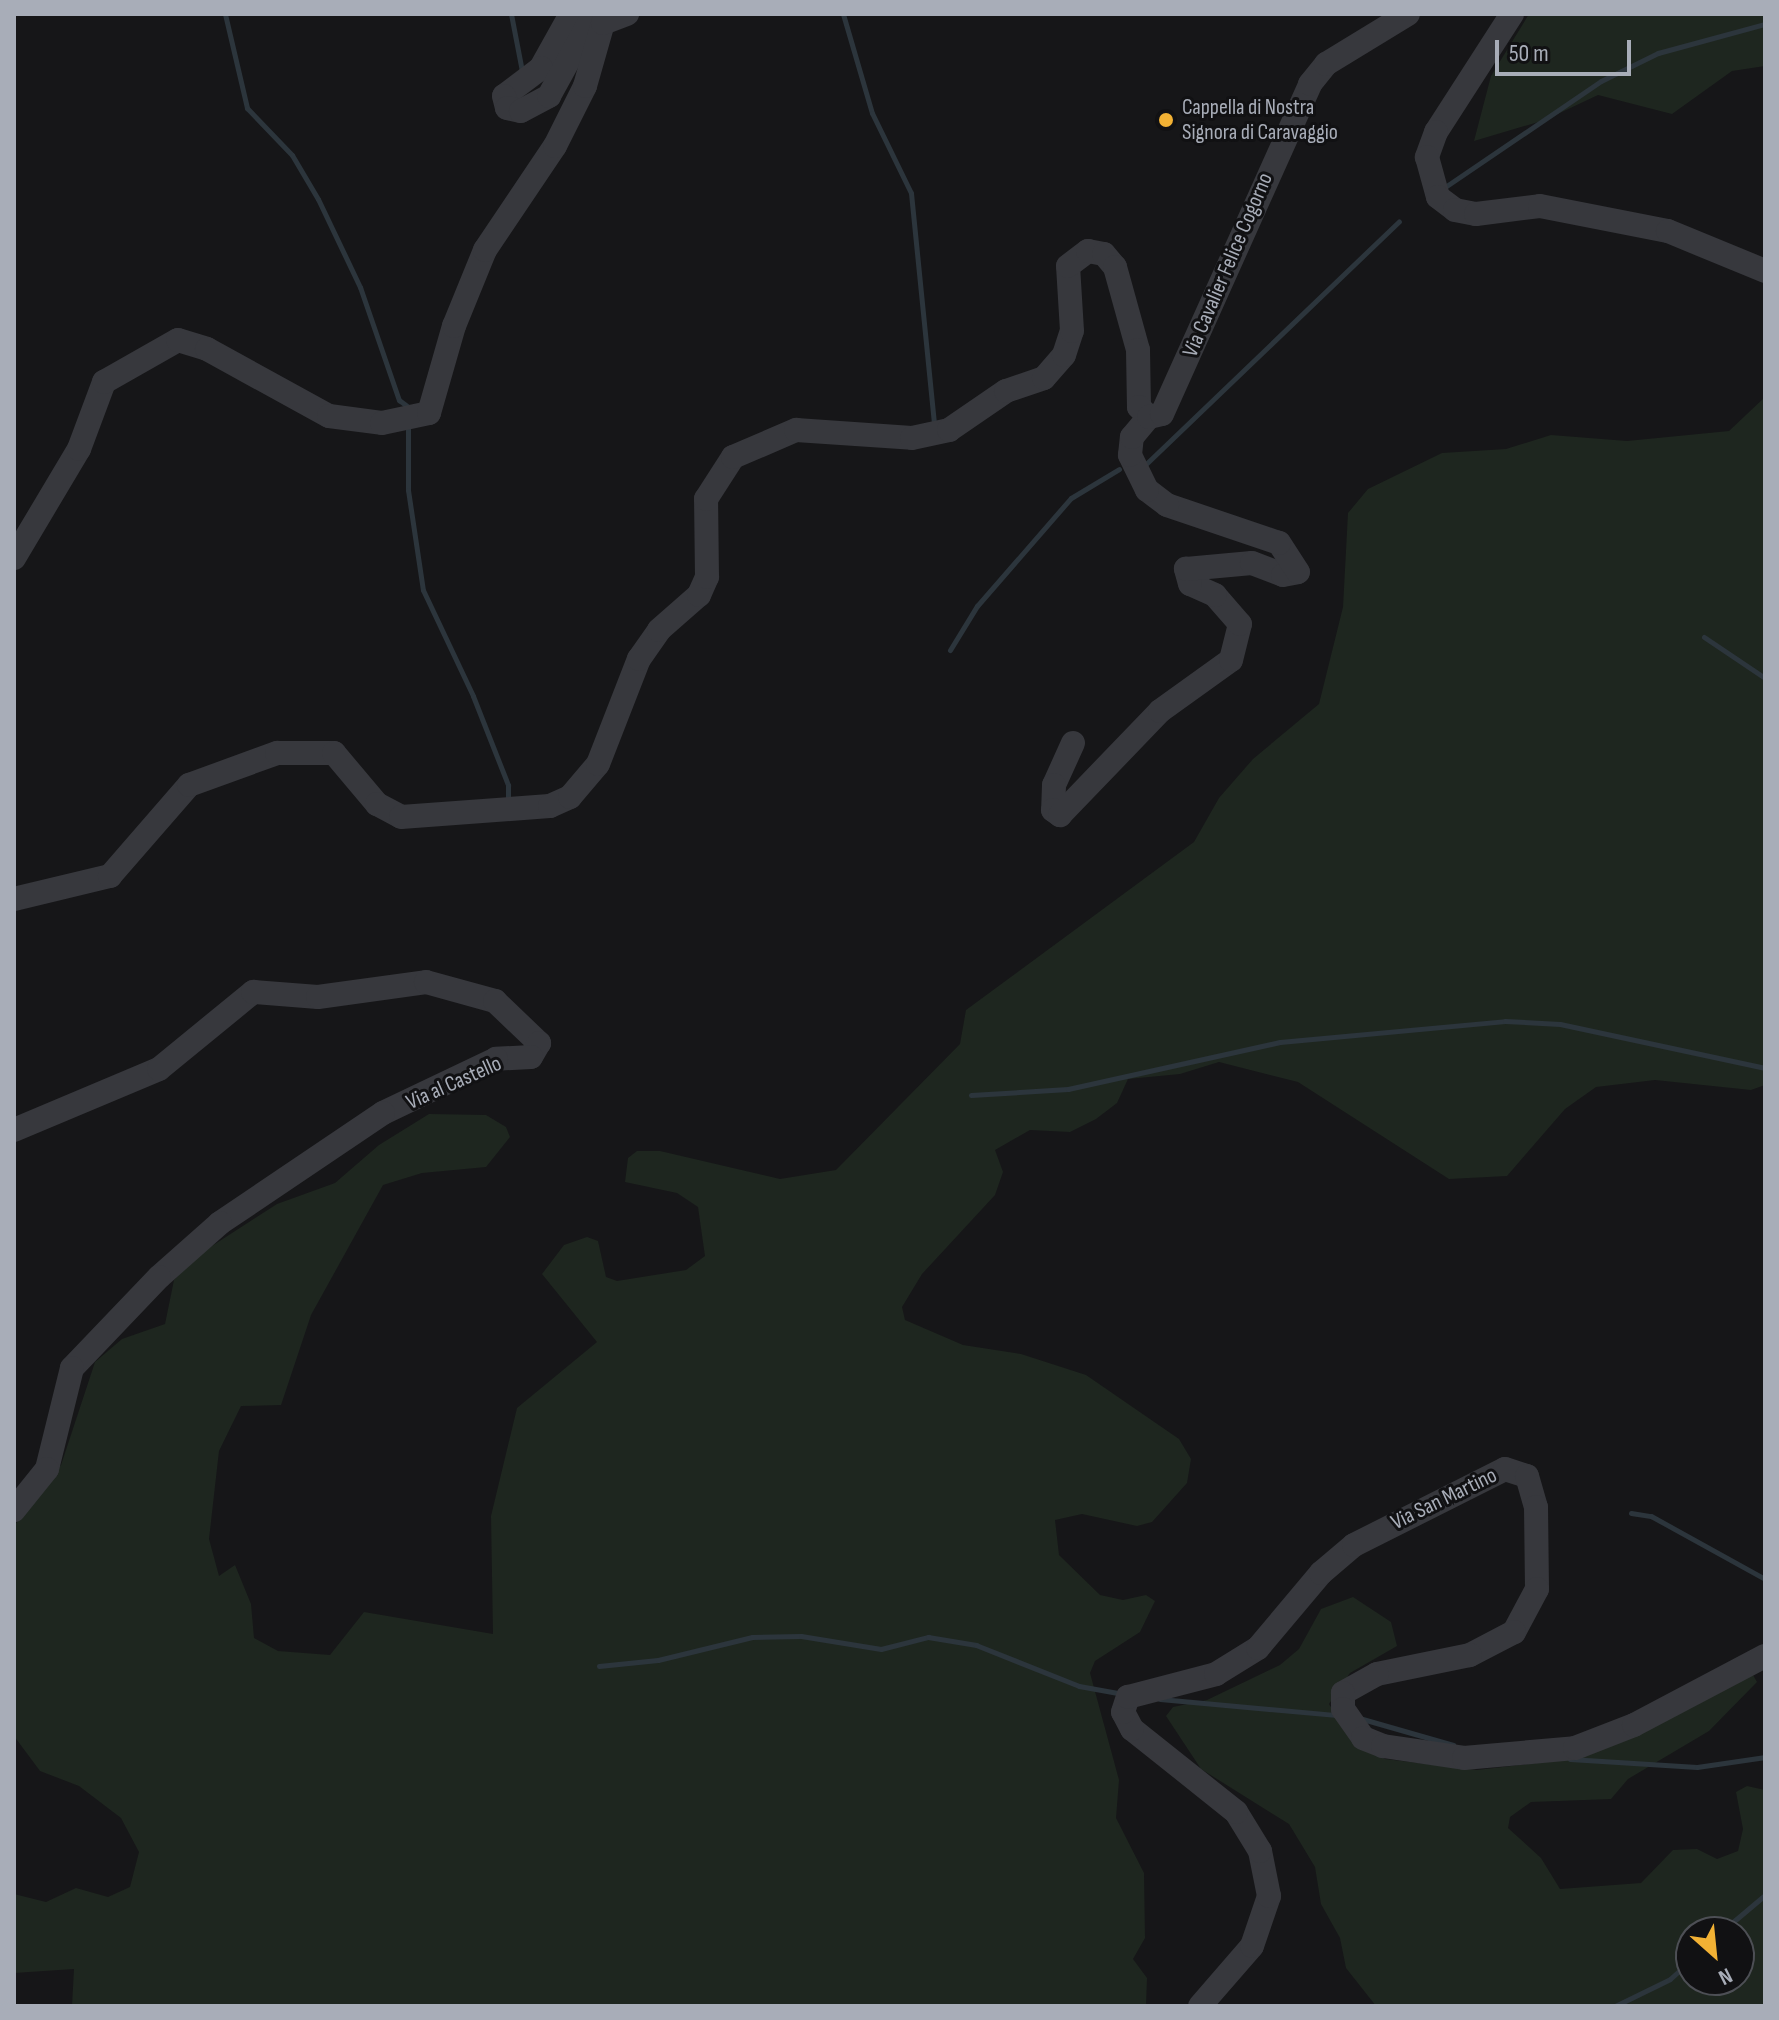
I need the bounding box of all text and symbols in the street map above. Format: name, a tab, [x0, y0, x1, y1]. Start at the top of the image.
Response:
scale bar	[1499, 24, 1635, 74]
text: 50 m	[1509, 39, 1549, 68]
place label: Cappella di Nostra Signora di Caravaggio	[1182, 94, 1338, 146]
marker: Cappella di Nostra Signora di Caravaggio	[1157, 111, 1175, 129]
street label: Via Cavalier Felice Cogorno	[1177, 169, 1279, 361]
street label: Via al Castello	[402, 1050, 506, 1116]
street label: Via San Martino	[1387, 1462, 1501, 1536]
north arrow	[1675, 1916, 1755, 1996]
text: N	[1714, 1961, 1737, 1991]

